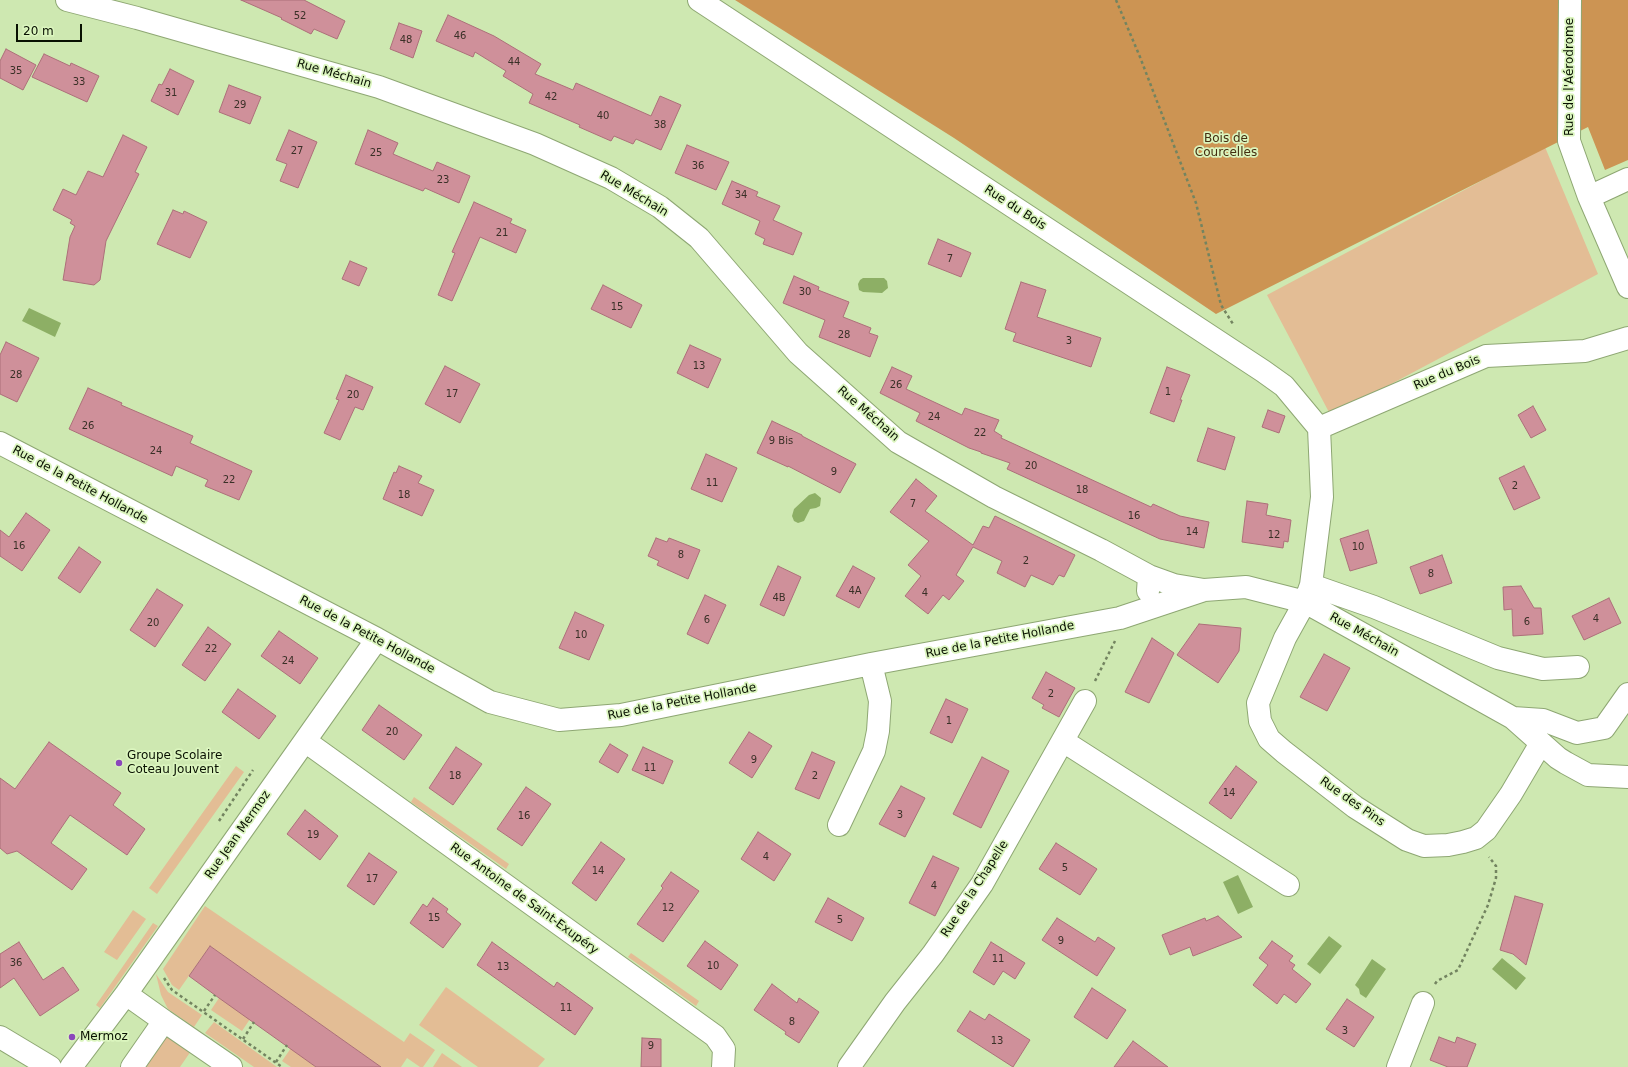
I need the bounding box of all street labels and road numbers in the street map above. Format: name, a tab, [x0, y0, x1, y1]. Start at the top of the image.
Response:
street label: Rue de l'Aérodrome	[1563, 18, 1577, 136]
street label: Rue Méchain	[295, 56, 373, 92]
street label: Rue Méchain	[597, 168, 671, 220]
street label: Rue du Bois	[981, 183, 1049, 233]
street label: Rue du Bois	[1412, 353, 1482, 393]
street label: Rue Méchain	[834, 383, 902, 445]
street label: Rue de la Petite Hollande	[10, 443, 150, 527]
street label: Rue de la Petite Hollande	[297, 593, 437, 677]
street label: Rue Méchain	[1327, 610, 1401, 660]
street label: Rue de la Petite Hollande	[924, 619, 1076, 661]
street label: Rue de la Petite Hollande	[606, 681, 758, 723]
street label: Rue des Pins	[1317, 774, 1387, 830]
street label: Rue Jean Mermoz	[202, 788, 274, 882]
street label: Rue de la Chapelle	[938, 838, 1012, 940]
street label: Rue Antoine de Saint-Exupéry	[447, 840, 601, 958]

